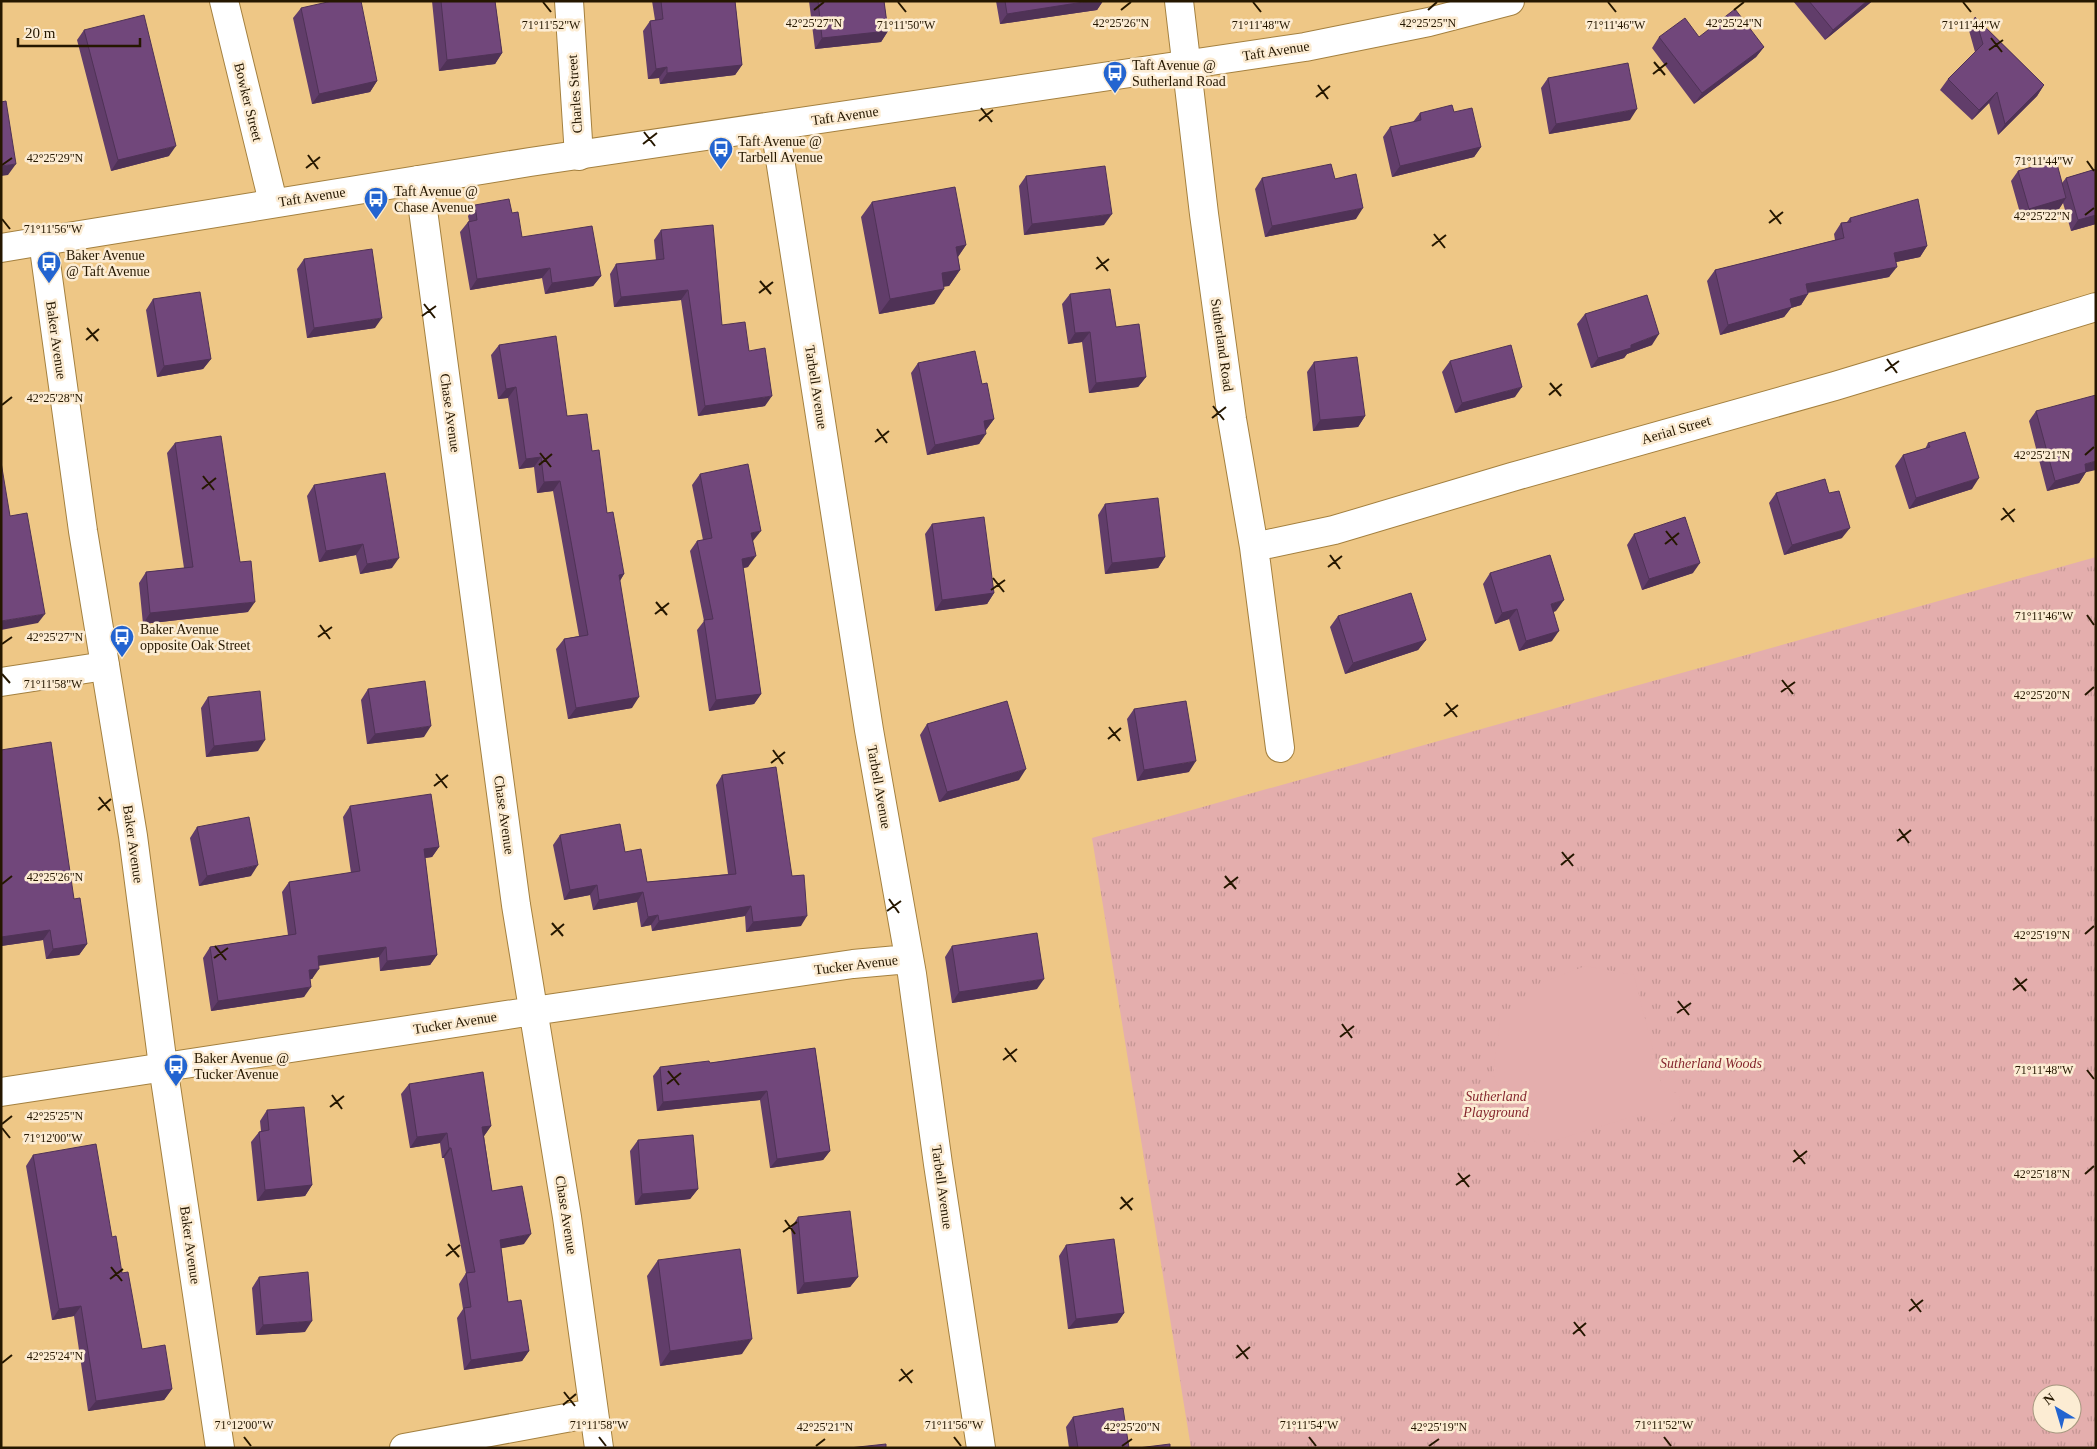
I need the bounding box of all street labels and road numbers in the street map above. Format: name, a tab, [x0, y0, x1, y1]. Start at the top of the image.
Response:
street label: Taft Avenue	[1241, 38, 1311, 64]
street label: Charles Street	[565, 54, 585, 134]
street label: Bowker Street	[231, 61, 265, 143]
street label: Taft Avenue	[810, 104, 880, 128]
street label: Taft Avenue	[277, 184, 347, 210]
street label: Sutherland Road	[1208, 298, 1236, 392]
street label: Baker Avenue	[43, 300, 69, 380]
street label: Tarbell Avenue	[802, 344, 830, 430]
street label: Chase Avenue	[437, 373, 463, 453]
street label: Aerial Street	[1640, 413, 1712, 447]
street label: Tarbell Avenue	[864, 744, 894, 830]
street label: Chase Avenue	[491, 775, 517, 855]
street label: Baker Avenue	[120, 804, 146, 884]
street label: Tucker Avenue	[813, 952, 899, 978]
street label: Tucker Avenue	[412, 1009, 498, 1037]
street label: Tarbell Avenue	[929, 1144, 955, 1230]
street label: Chase Avenue	[552, 1175, 580, 1255]
street label: Baker Avenue	[177, 1205, 203, 1285]

